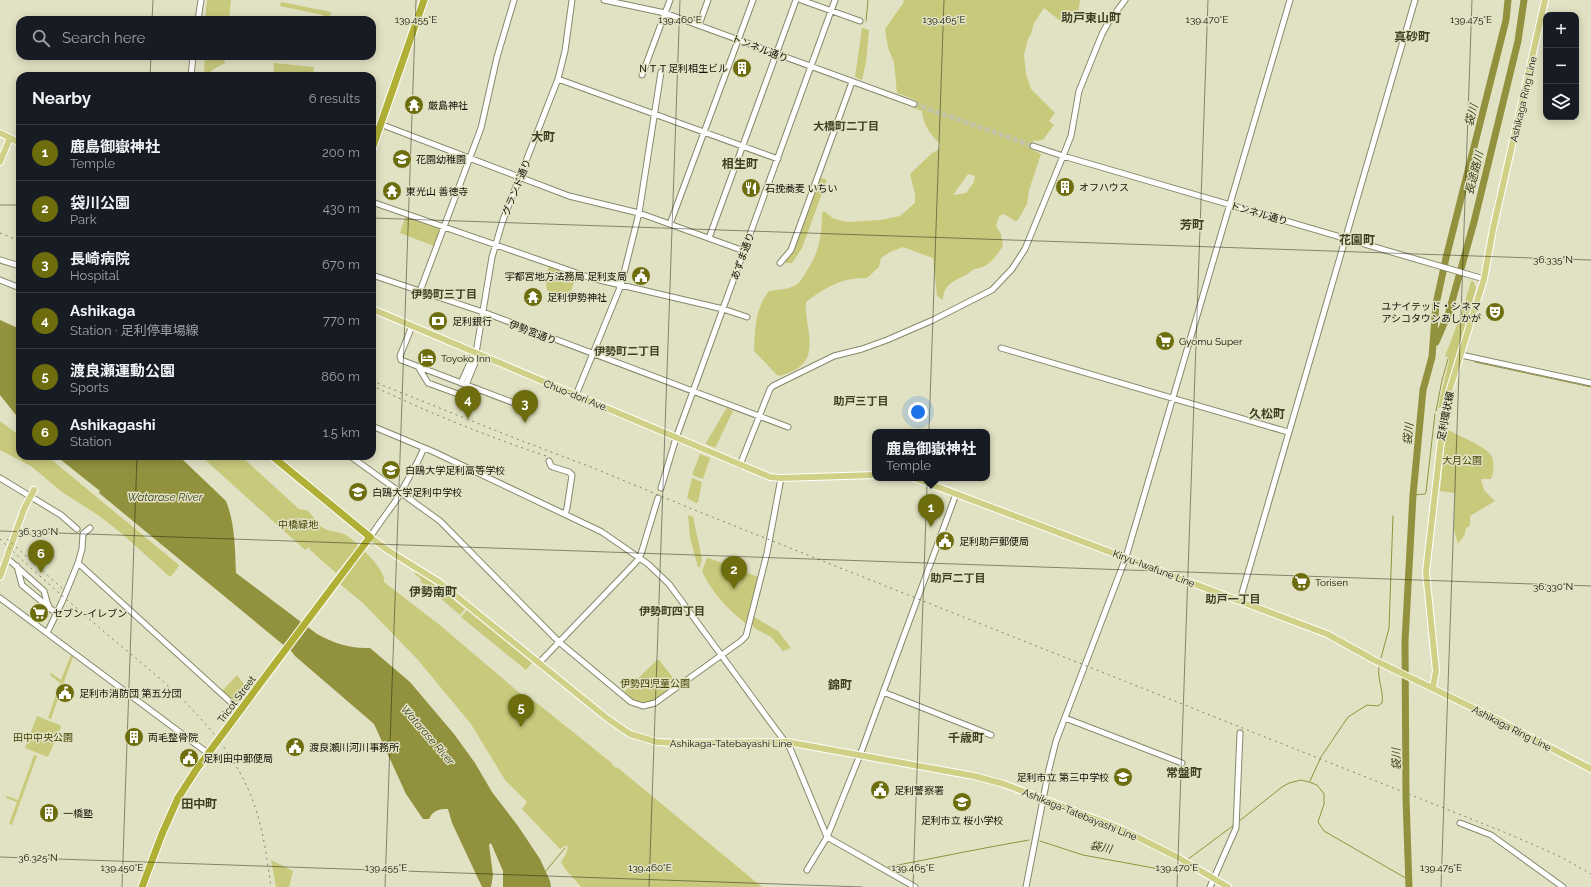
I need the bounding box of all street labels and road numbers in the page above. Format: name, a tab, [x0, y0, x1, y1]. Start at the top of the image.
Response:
street label: トンネル通り	[730, 33, 790, 64]
street label: Ashikaga Ring Line	[1508, 55, 1539, 143]
street label: グランド通り	[500, 157, 533, 217]
street label: トンネル通り	[1229, 200, 1289, 227]
street label: あずま通り	[729, 231, 756, 282]
street label: 伊勢宮通り	[508, 318, 558, 347]
street label: Chuo-dori Ave.	[542, 378, 610, 413]
street label: 足利環状線	[1435, 391, 1456, 442]
street label: Kiryu-Iwafune Line	[1111, 548, 1196, 589]
street label: Tricot Street	[215, 673, 258, 725]
street label: Ashikaga Ring Line	[1470, 704, 1553, 753]
street label: Ashikaga-Tatebayashi Line	[670, 738, 792, 749]
street label: Ashikaga-Tatebayashi Line	[1021, 786, 1139, 843]

